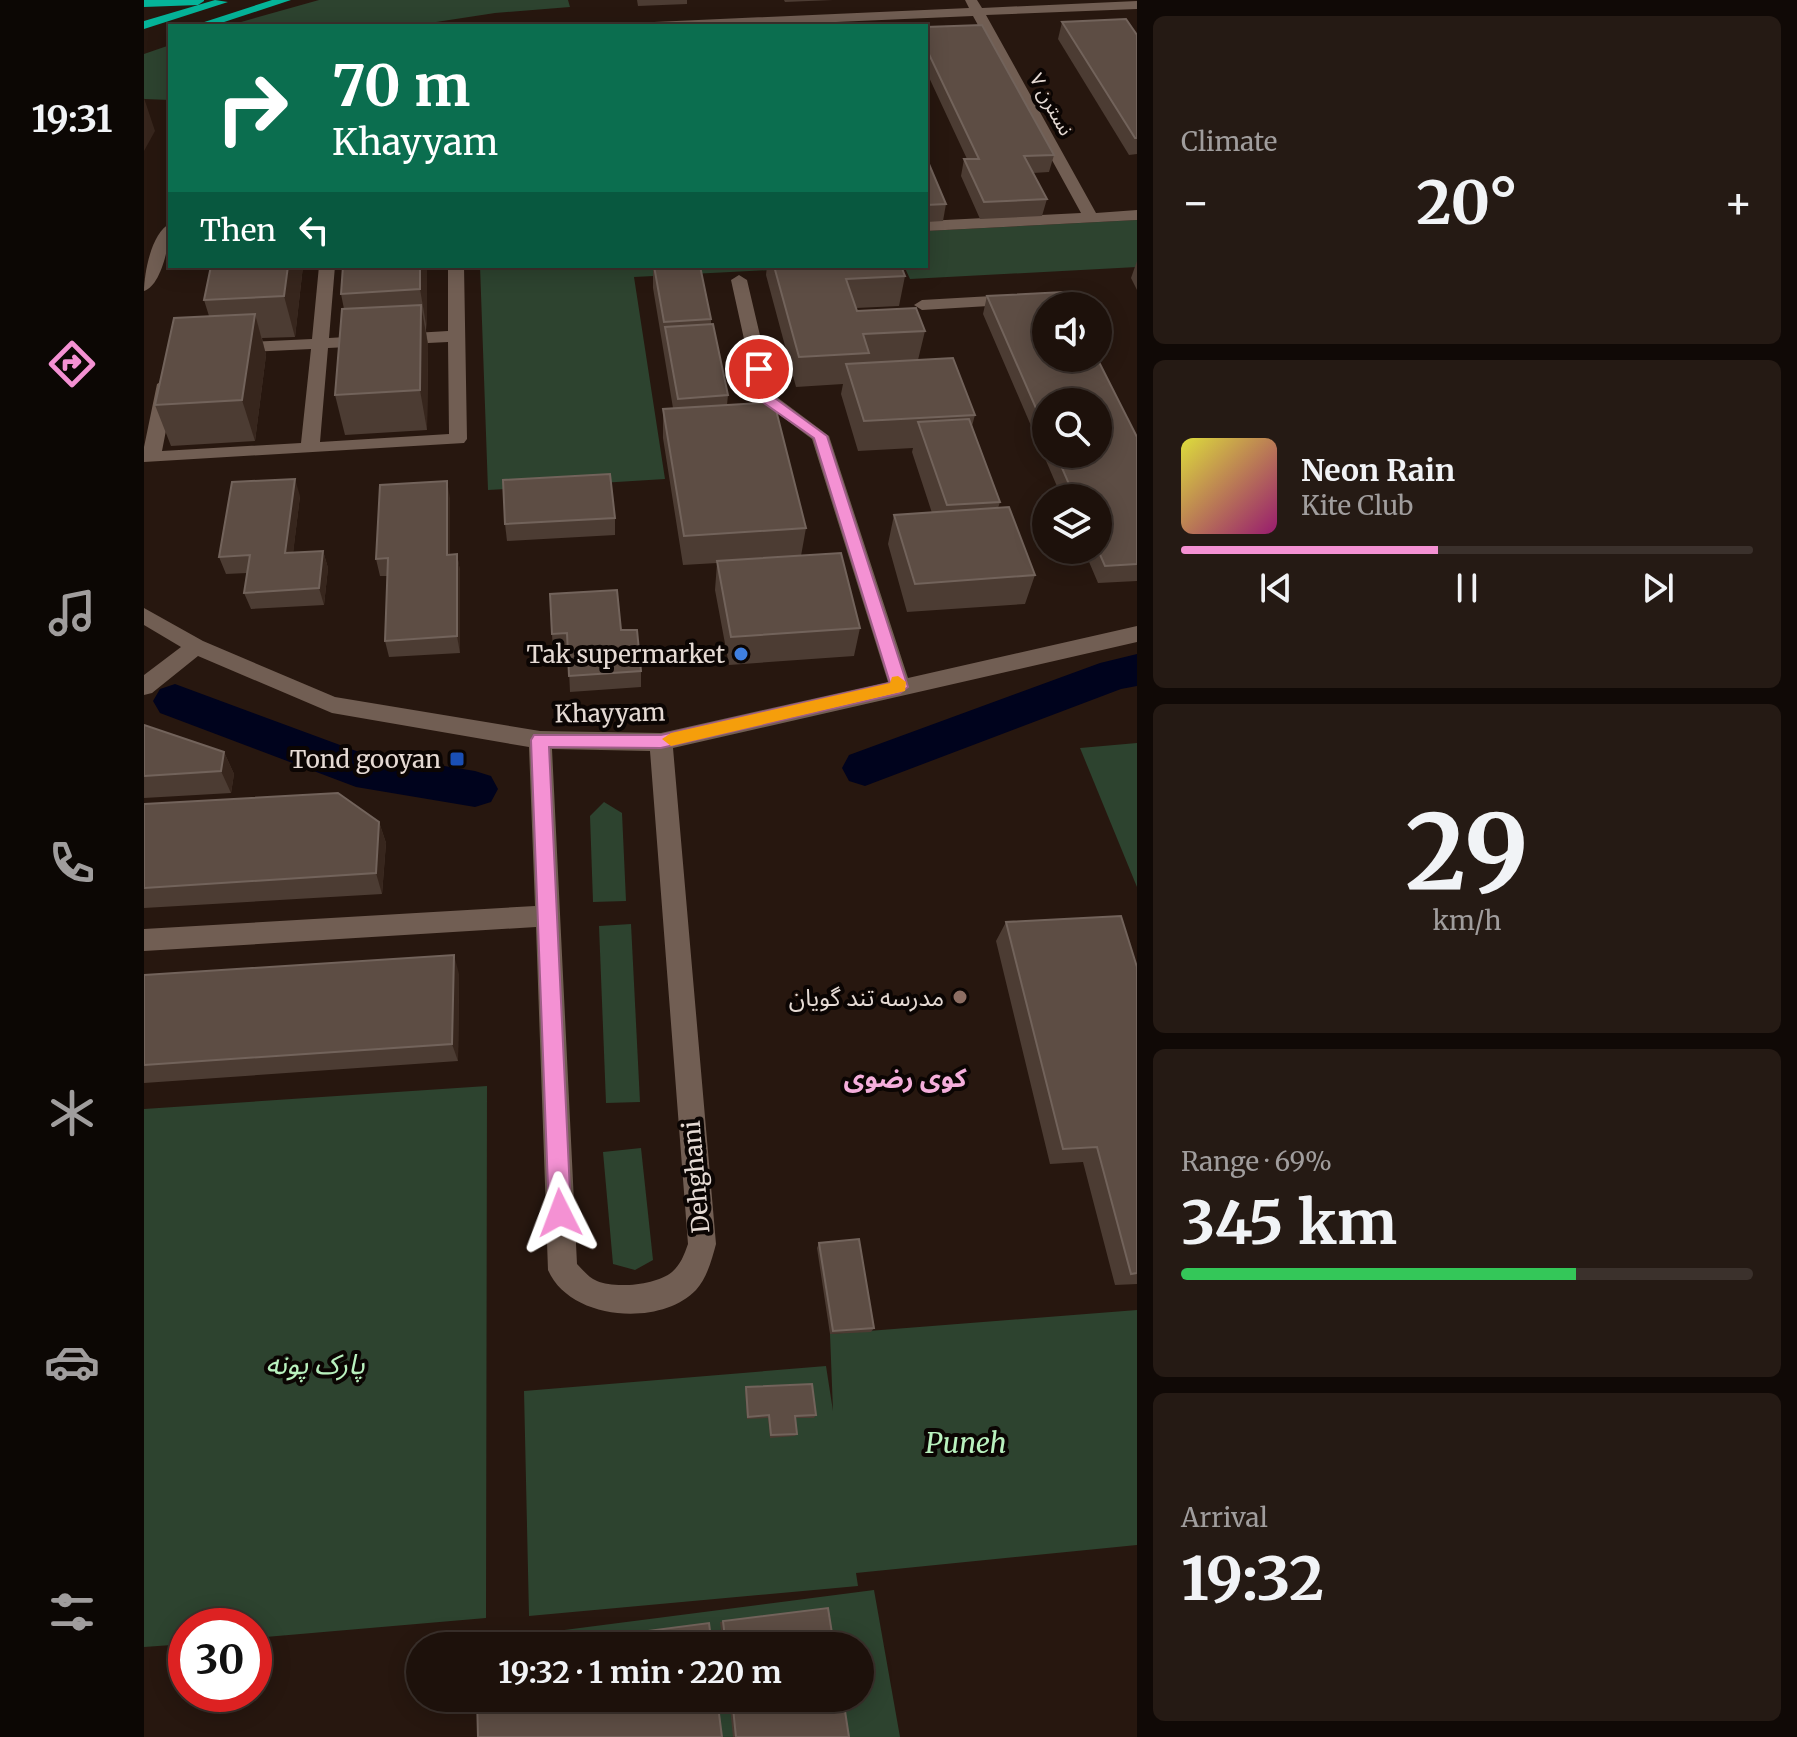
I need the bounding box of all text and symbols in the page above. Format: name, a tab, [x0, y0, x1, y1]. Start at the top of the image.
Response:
text: 70 m	[332, 51, 470, 121]
icon: right	[200, 56, 304, 160]
street label: نسترن ۷	[1025, 68, 1079, 140]
text: 19:31	[31, 97, 113, 142]
text: Khayyam	[332, 120, 498, 165]
text: Climate	[1181, 125, 1277, 158]
text: 20°	[1416, 165, 1518, 240]
text: −	[1181, 175, 1210, 230]
text: +	[1724, 175, 1753, 230]
icon: left	[292, 208, 336, 252]
text: Then	[200, 211, 276, 249]
map controls	[1032, 292, 1112, 564]
button: sound	[1032, 292, 1112, 372]
pin	[725, 335, 793, 403]
icon: directions	[44, 336, 100, 392]
icon: arrive	[737, 347, 781, 391]
button: search	[1032, 388, 1112, 468]
text: Neon Rain	[1301, 451, 1455, 489]
button: layers	[1032, 484, 1112, 564]
text: Kite Club	[1301, 489, 1413, 522]
icon: previous	[1254, 566, 1298, 610]
icon: pause	[1445, 566, 1489, 610]
icon: next	[1636, 566, 1680, 610]
icon: music	[44, 585, 100, 641]
place label: Tak supermarket	[526, 639, 726, 670]
marker: Tak supermarket	[732, 645, 750, 663]
street label: Khayyam	[554, 697, 666, 729]
place label: Tond gooyan	[290, 744, 441, 775]
marker: Tond gooyan	[448, 750, 466, 768]
text: 29	[1405, 787, 1529, 917]
icon: phone	[44, 835, 100, 891]
text: km/h	[1433, 904, 1501, 937]
place label: مدرسه تند گویان	[789, 982, 944, 1013]
marker: مدرسه تند گویان	[951, 988, 969, 1006]
district label: کوی رضوی	[843, 1061, 968, 1094]
icon: climate	[44, 1085, 100, 1141]
street label: Dehghani	[676, 1119, 716, 1235]
text: Range · 69%	[1181, 1145, 1332, 1178]
position arrow	[518, 1171, 602, 1255]
text: 345 km	[1181, 1185, 1397, 1260]
icon: car	[44, 1334, 100, 1390]
park label: پارک پونه	[265, 1346, 365, 1383]
park label: Puneh	[925, 1425, 1007, 1461]
text: Arrival	[1181, 1501, 1268, 1534]
text: 19:32	[1181, 1541, 1324, 1616]
icon: filters	[44, 1584, 100, 1640]
speed limit sign: 30	[168, 1608, 272, 1712]
text: 19:32 · 1 min · 220 m	[498, 1653, 782, 1691]

